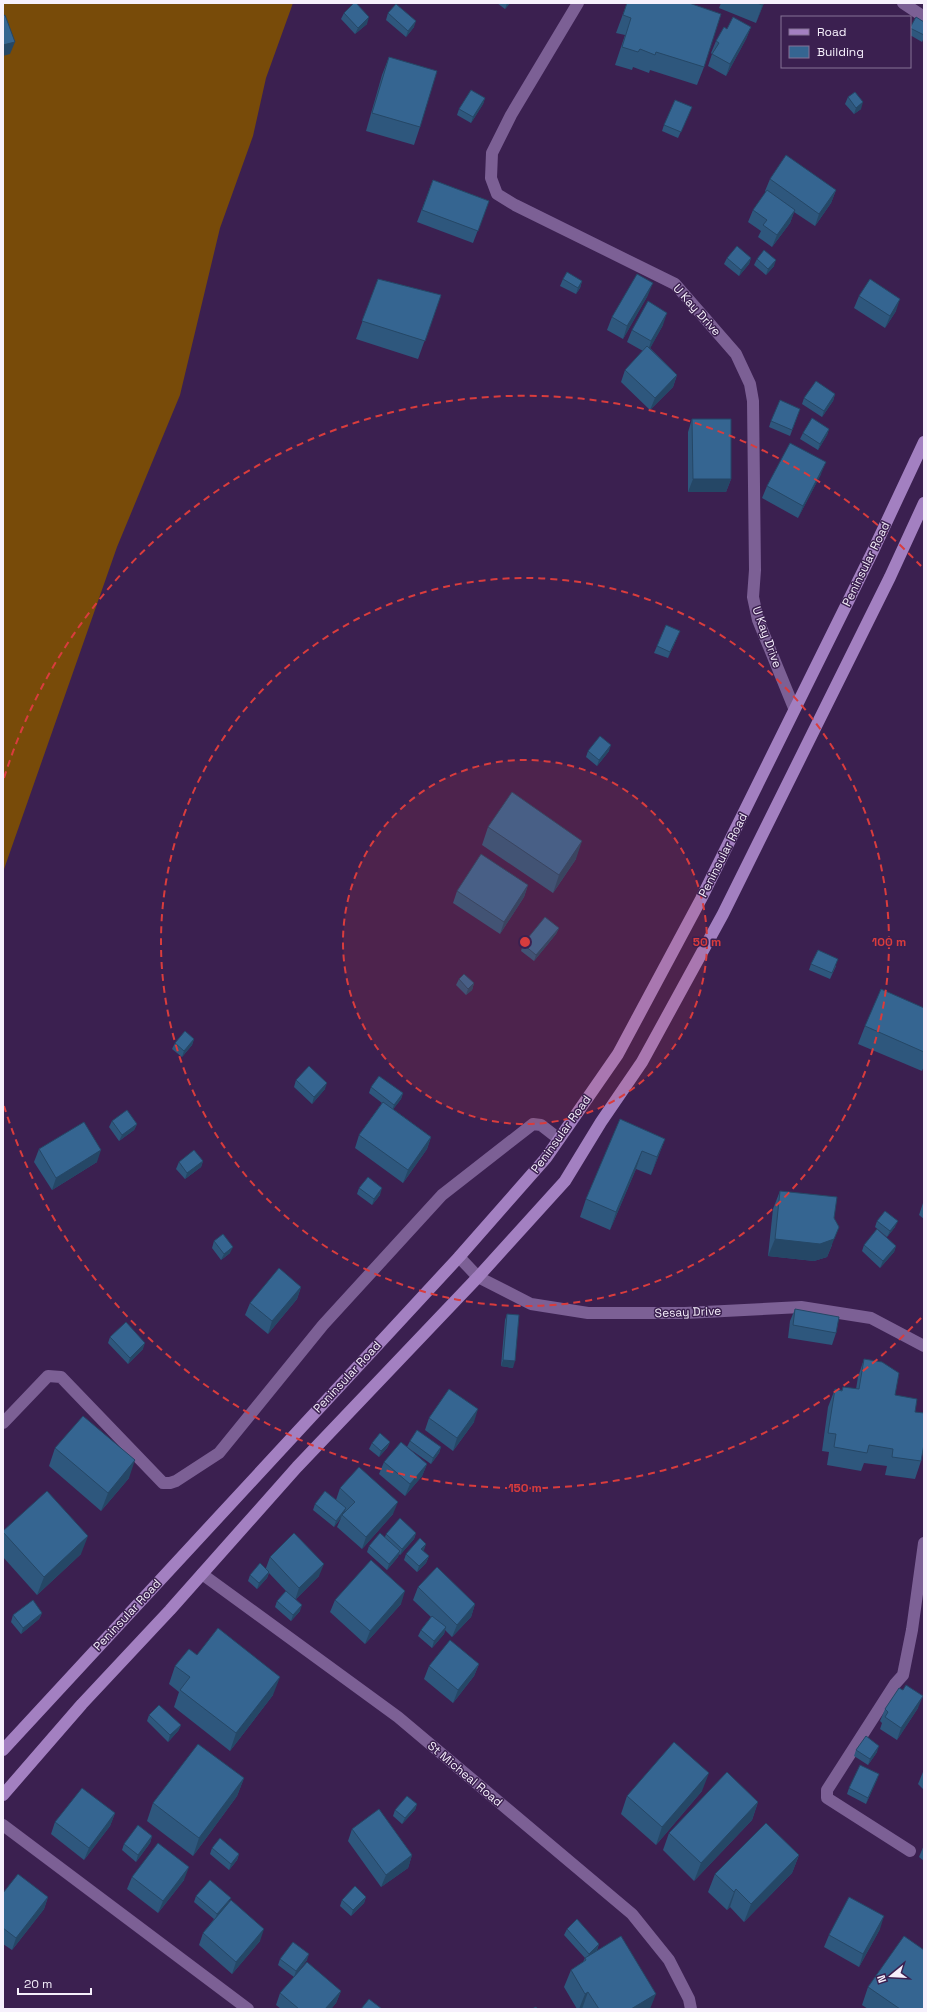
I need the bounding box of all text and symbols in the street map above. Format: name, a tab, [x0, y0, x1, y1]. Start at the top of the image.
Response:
legend	[781, 16, 911, 68]
text: Road	[817, 24, 846, 40]
text: Building	[817, 44, 864, 60]
street label: U Kay Drive	[670, 281, 724, 339]
street label: Peninsular Road	[839, 519, 893, 609]
street label: U Kay Drive	[748, 604, 786, 670]
street label: Peninsular Road	[695, 810, 751, 900]
text: 50 m	[693, 934, 721, 950]
text: 100 m	[872, 934, 906, 950]
centre of rings	[518, 935, 532, 949]
street label: Peninsular Road	[527, 1092, 595, 1176]
street label: Sesay Drive	[654, 1303, 722, 1321]
street label: Peninsular Road	[310, 1338, 384, 1416]
text: 150 m	[508, 1480, 542, 1496]
street label: Peninsular Road	[90, 1576, 164, 1654]
street label: St Micheal Road	[424, 1738, 506, 1810]
north arrow	[871, 1956, 911, 1996]
scale bar	[18, 1970, 91, 1996]
text: N	[874, 1973, 889, 1985]
text: 20 m	[24, 1976, 52, 1992]

